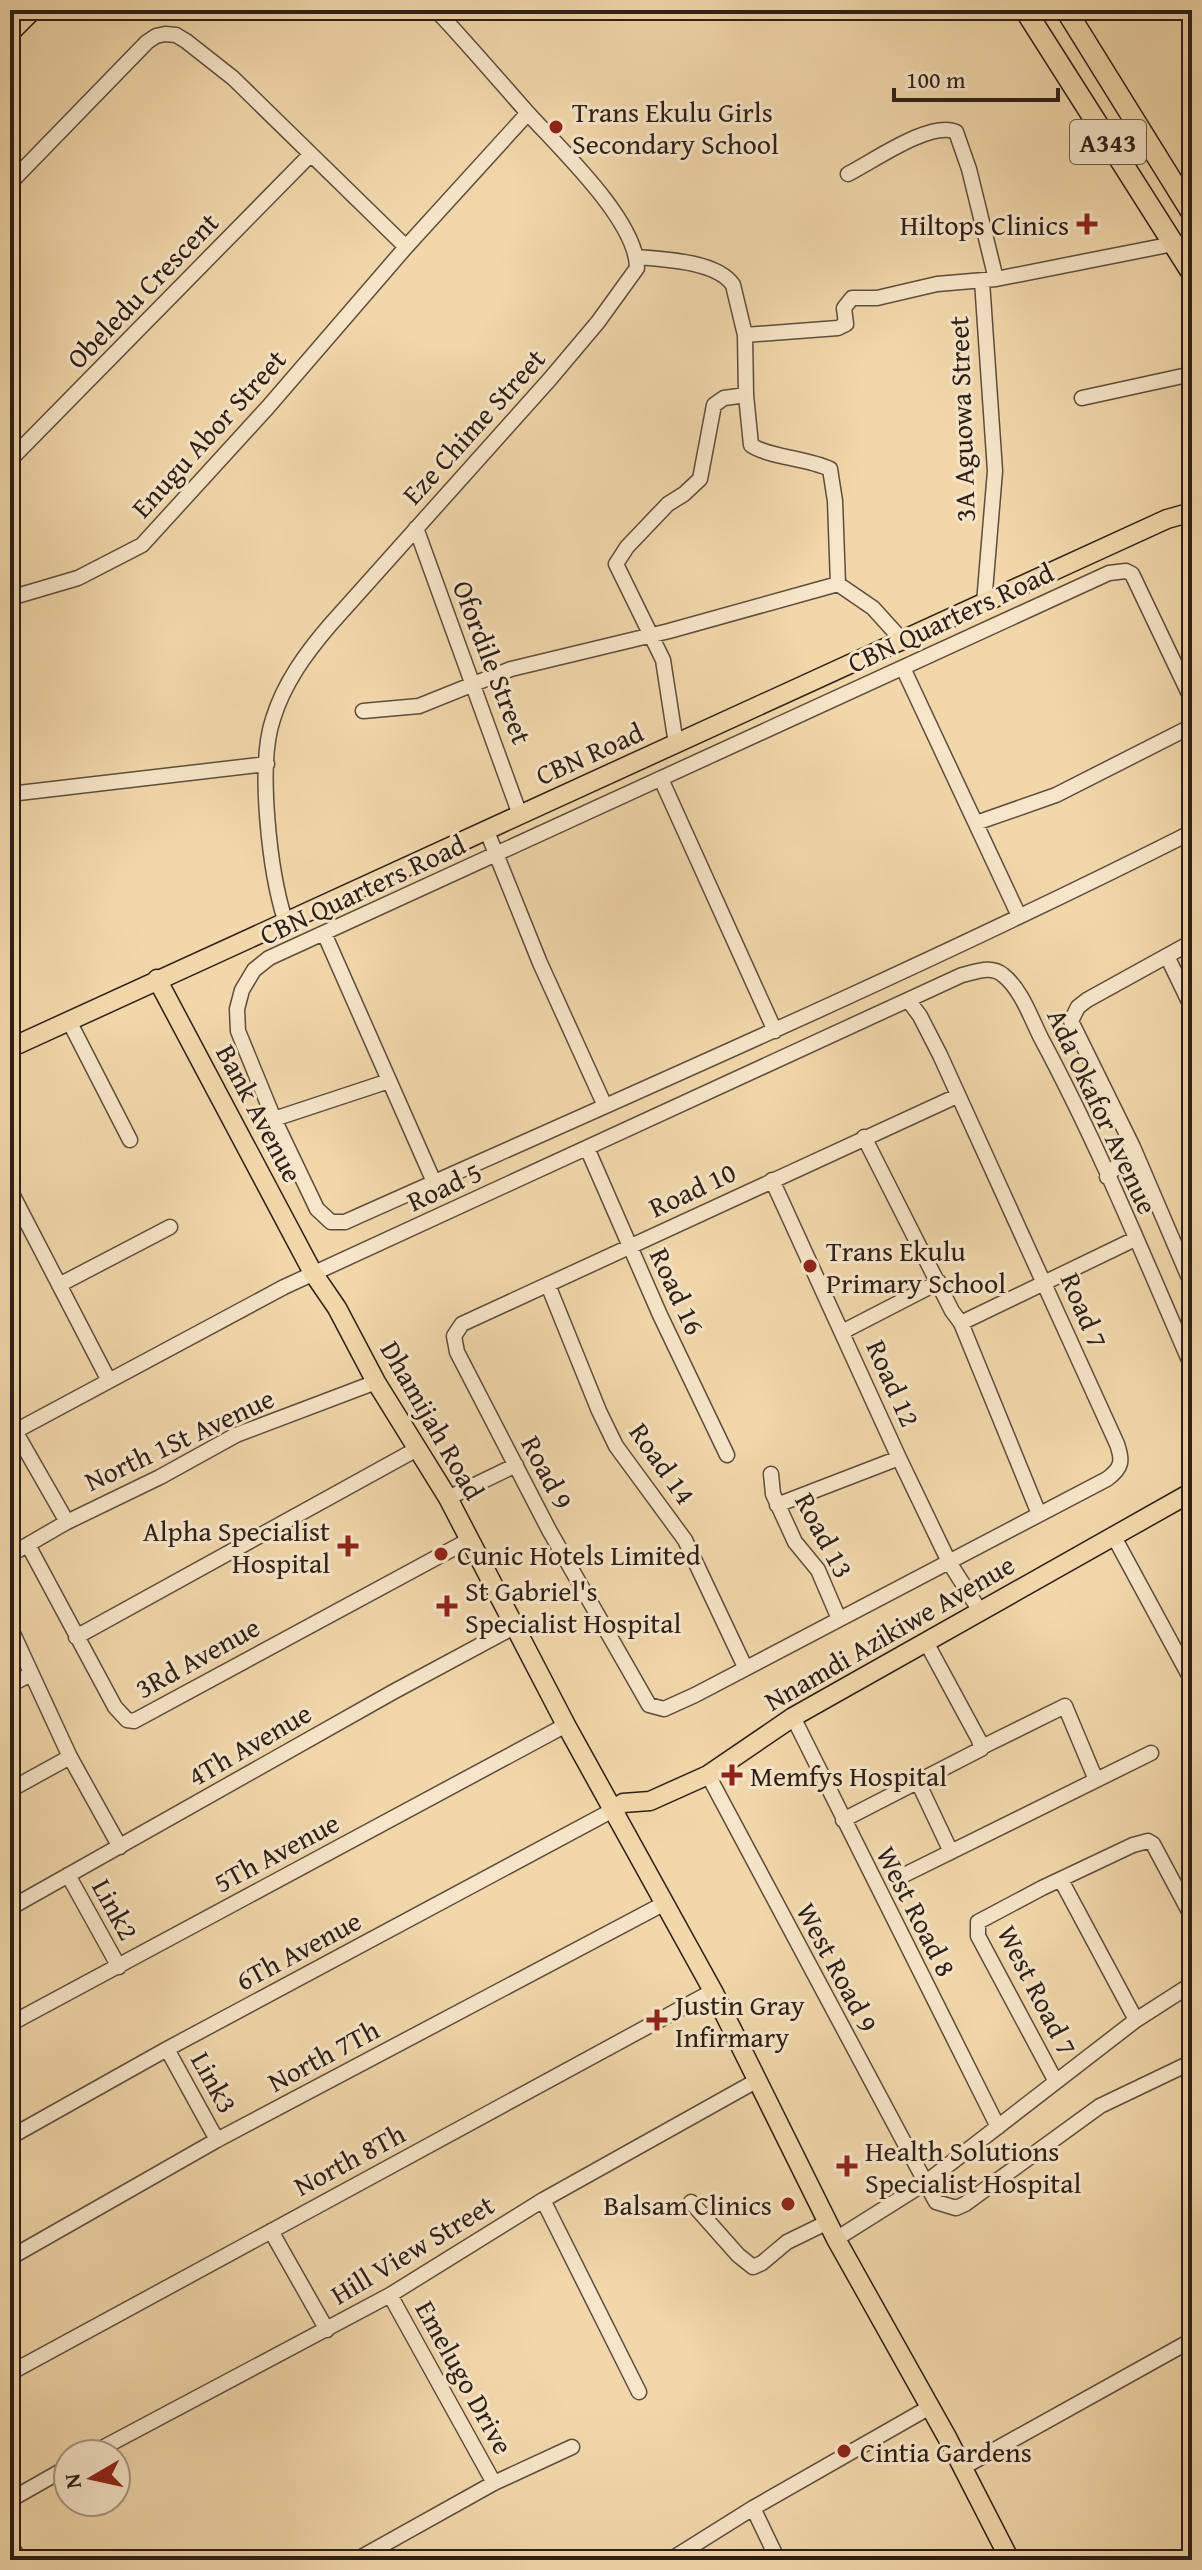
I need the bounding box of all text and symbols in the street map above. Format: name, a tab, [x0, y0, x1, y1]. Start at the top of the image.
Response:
scale bar	[894, 52, 1058, 102]
text: 100 m	[906, 62, 966, 97]
place label: Trans Ekulu Girls Secondary School	[572, 91, 779, 164]
marker: Trans Ekulu Girls Secondary School	[547, 118, 565, 136]
road number: A343	[1070, 120, 1146, 164]
street label: Obeledu Crescent	[57, 202, 228, 377]
place label: Hiltops Clinics	[900, 204, 1069, 245]
marker: Hiltops Clinics	[1076, 213, 1098, 235]
street label: 3A Aguowa Street	[937, 315, 985, 523]
street label: Enugu Abor Street	[121, 339, 295, 526]
street label: Eze Chime Street	[392, 339, 554, 513]
street label: CBN Quarters Road	[840, 551, 1060, 683]
street label: Ofordile Street	[443, 574, 543, 750]
street label: CBN Road	[529, 711, 650, 795]
street label: CBN Quarters Road	[252, 823, 472, 955]
street label: Ada Okafor Avenue	[1037, 1001, 1169, 1221]
street label: Bank Avenue	[206, 1037, 314, 1189]
street label: Road 5	[400, 1151, 488, 1221]
street label: Road 10	[642, 1151, 742, 1227]
place label: Trans Ekulu Primary School	[826, 1230, 1006, 1303]
street label: Road 16	[640, 1241, 716, 1341]
marker: Trans Ekulu Primary School	[801, 1257, 819, 1275]
street label: Road 7	[1051, 1266, 1119, 1354]
street label: Dhamijah Road	[371, 1333, 495, 1507]
street label: Road 12	[857, 1333, 931, 1433]
street label: North 1St Avenue	[77, 1377, 281, 1501]
street label: Road 14	[620, 1414, 706, 1512]
street label: Road 9	[512, 1428, 584, 1516]
street label: Road 13	[785, 1485, 865, 1585]
place label: Alpha Specialist Hospital	[143, 1510, 330, 1583]
place label: Cunic Hotels Limited	[457, 1534, 701, 1575]
marker: Alpha Specialist Hospital	[337, 1535, 359, 1557]
street label: Nnamdi Azikiwe Avenue	[756, 1544, 1022, 1720]
marker: Cunic Hotels Limited	[432, 1545, 450, 1563]
place label: St Gabriel's Specialist Hospital	[465, 1570, 681, 1643]
marker: St Gabriel's Specialist Hospital	[436, 1595, 458, 1617]
street label: 3Rd Avenue	[127, 1606, 267, 1708]
street label: 4Th Avenue	[179, 1692, 319, 1796]
place label: Memfys Hospital	[750, 1755, 947, 1796]
marker: Memfys Hospital	[721, 1764, 743, 1786]
street label: 5Th Avenue	[206, 1802, 346, 1902]
street label: West Road 8	[867, 1839, 967, 1983]
street label: Link2	[82, 1871, 150, 1947]
street label: West Road 9	[787, 1895, 889, 2039]
street label: 6Th Avenue	[228, 1900, 368, 2000]
street label: West Road 7	[988, 1918, 1088, 2062]
place label: Justin Gray Infirmary	[672, 1984, 805, 2057]
street label: North 7Th	[260, 2008, 386, 2101]
marker: Justin Gray Infirmary	[646, 2009, 668, 2031]
street label: Link3	[181, 2044, 249, 2120]
street label: North 8Th	[286, 2112, 412, 2205]
place label: Health Solutions Specialist Hospital	[865, 2130, 1081, 2203]
marker: Health Solutions Specialist Hospital	[836, 2155, 858, 2177]
street label: Hill View Street	[322, 2184, 502, 2314]
place label: Balsam Clinics	[604, 2184, 772, 2225]
marker: Balsam Clinics	[779, 2195, 797, 2213]
street label: Emelugo Drive	[406, 2293, 524, 2461]
place label: Cintia Gardens	[860, 2431, 1032, 2472]
north arrow	[52, 2438, 132, 2518]
marker: Cintia Gardens	[835, 2442, 853, 2460]
text: N	[55, 2471, 89, 2491]

